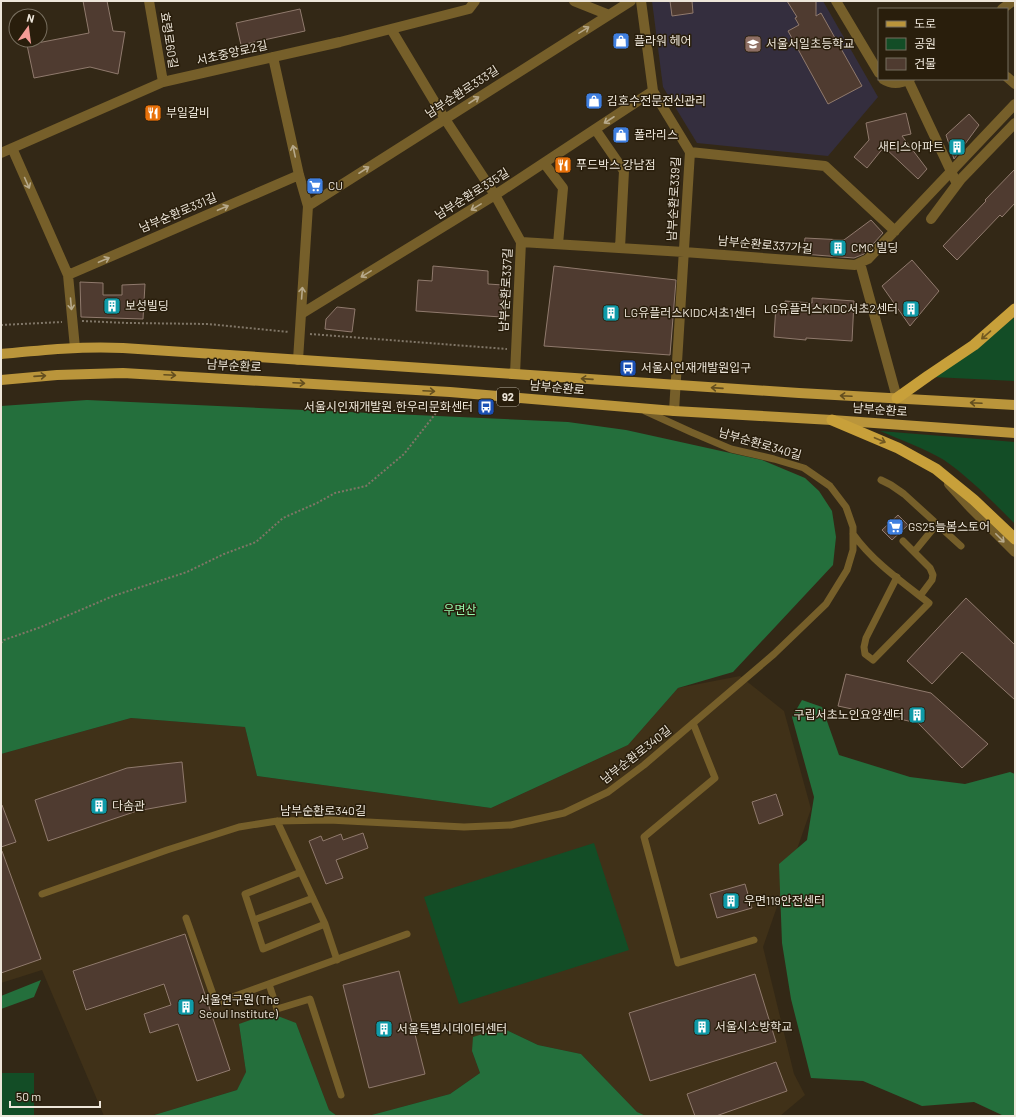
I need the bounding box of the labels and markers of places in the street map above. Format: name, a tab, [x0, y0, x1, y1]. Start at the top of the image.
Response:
shop icon: 플라워 헤어	[611, 31, 631, 51]
place label: 플라워 헤어	[634, 33, 692, 47]
school or university icon: 서울서일초등학교	[743, 34, 763, 54]
place label: 서울서일초등학교	[766, 36, 854, 50]
shop icon: 김호수전문전신관리	[584, 91, 604, 111]
place label: 김호수전문전신관리	[607, 93, 706, 107]
restaurant icon: 부일갈비	[143, 103, 163, 123]
place label: 부일갈비	[166, 105, 210, 119]
shop icon: 폴라리스	[611, 125, 631, 145]
place label: 폴라리스	[634, 127, 678, 141]
building icon: 새티스아파트	[947, 137, 967, 157]
place label: 새티스아파트	[878, 139, 944, 153]
restaurant icon: 푸드박스 강남점	[553, 155, 573, 175]
place label: 푸드박스 강남점	[576, 157, 656, 171]
supermarket icon: CU	[305, 176, 325, 196]
place label: CU	[328, 178, 343, 192]
building icon: CMC 빌딩	[828, 238, 848, 258]
place label: CMC 빌딩	[851, 240, 899, 254]
building icon: 보성빌딩	[102, 296, 122, 316]
place label: 보성빌딩	[125, 298, 169, 312]
building icon: LG유플러스KIDC서초2센터	[901, 299, 921, 319]
place label: LG유플러스KIDC서초2센터	[764, 301, 898, 315]
building icon: LG유플러스KIDC서초1센터	[601, 303, 621, 323]
place label: LG유플러스KIDC서초1센터	[624, 305, 756, 319]
bus stop icon: 서울시인재개발원입구	[618, 358, 638, 378]
place label: 서울시인재개발원입구	[641, 360, 751, 374]
bus stop icon: 서울시인재개발원.한우리문화센터	[476, 397, 496, 417]
place label: 서울시인재개발원.한우리문화센터	[304, 399, 473, 413]
supermarket icon: GS25늘봄스토어	[885, 517, 905, 537]
place label: GS25늘봄스토어	[908, 519, 990, 533]
building icon: 구립서초노인요양센터	[907, 705, 927, 725]
place label: 구립서초노인요양센터	[794, 707, 904, 721]
building icon: 다솜관	[89, 796, 109, 816]
place label: 다솜관	[112, 798, 145, 812]
building icon: 우면119안전센터	[721, 891, 741, 911]
place label: 우면119안전센터	[744, 893, 825, 907]
place label: 서울연구원 (The Seoul Institute)	[199, 992, 279, 1020]
building icon: 서울연구원 (The Seoul Institute)	[176, 997, 196, 1017]
building icon: 서울시소방학교	[692, 1017, 712, 1037]
building icon: 서울특별시데이터센터	[374, 1019, 394, 1039]
place label: 서울시소방학교	[715, 1019, 792, 1033]
place label: 서울특별시데이터센터	[397, 1021, 507, 1035]

